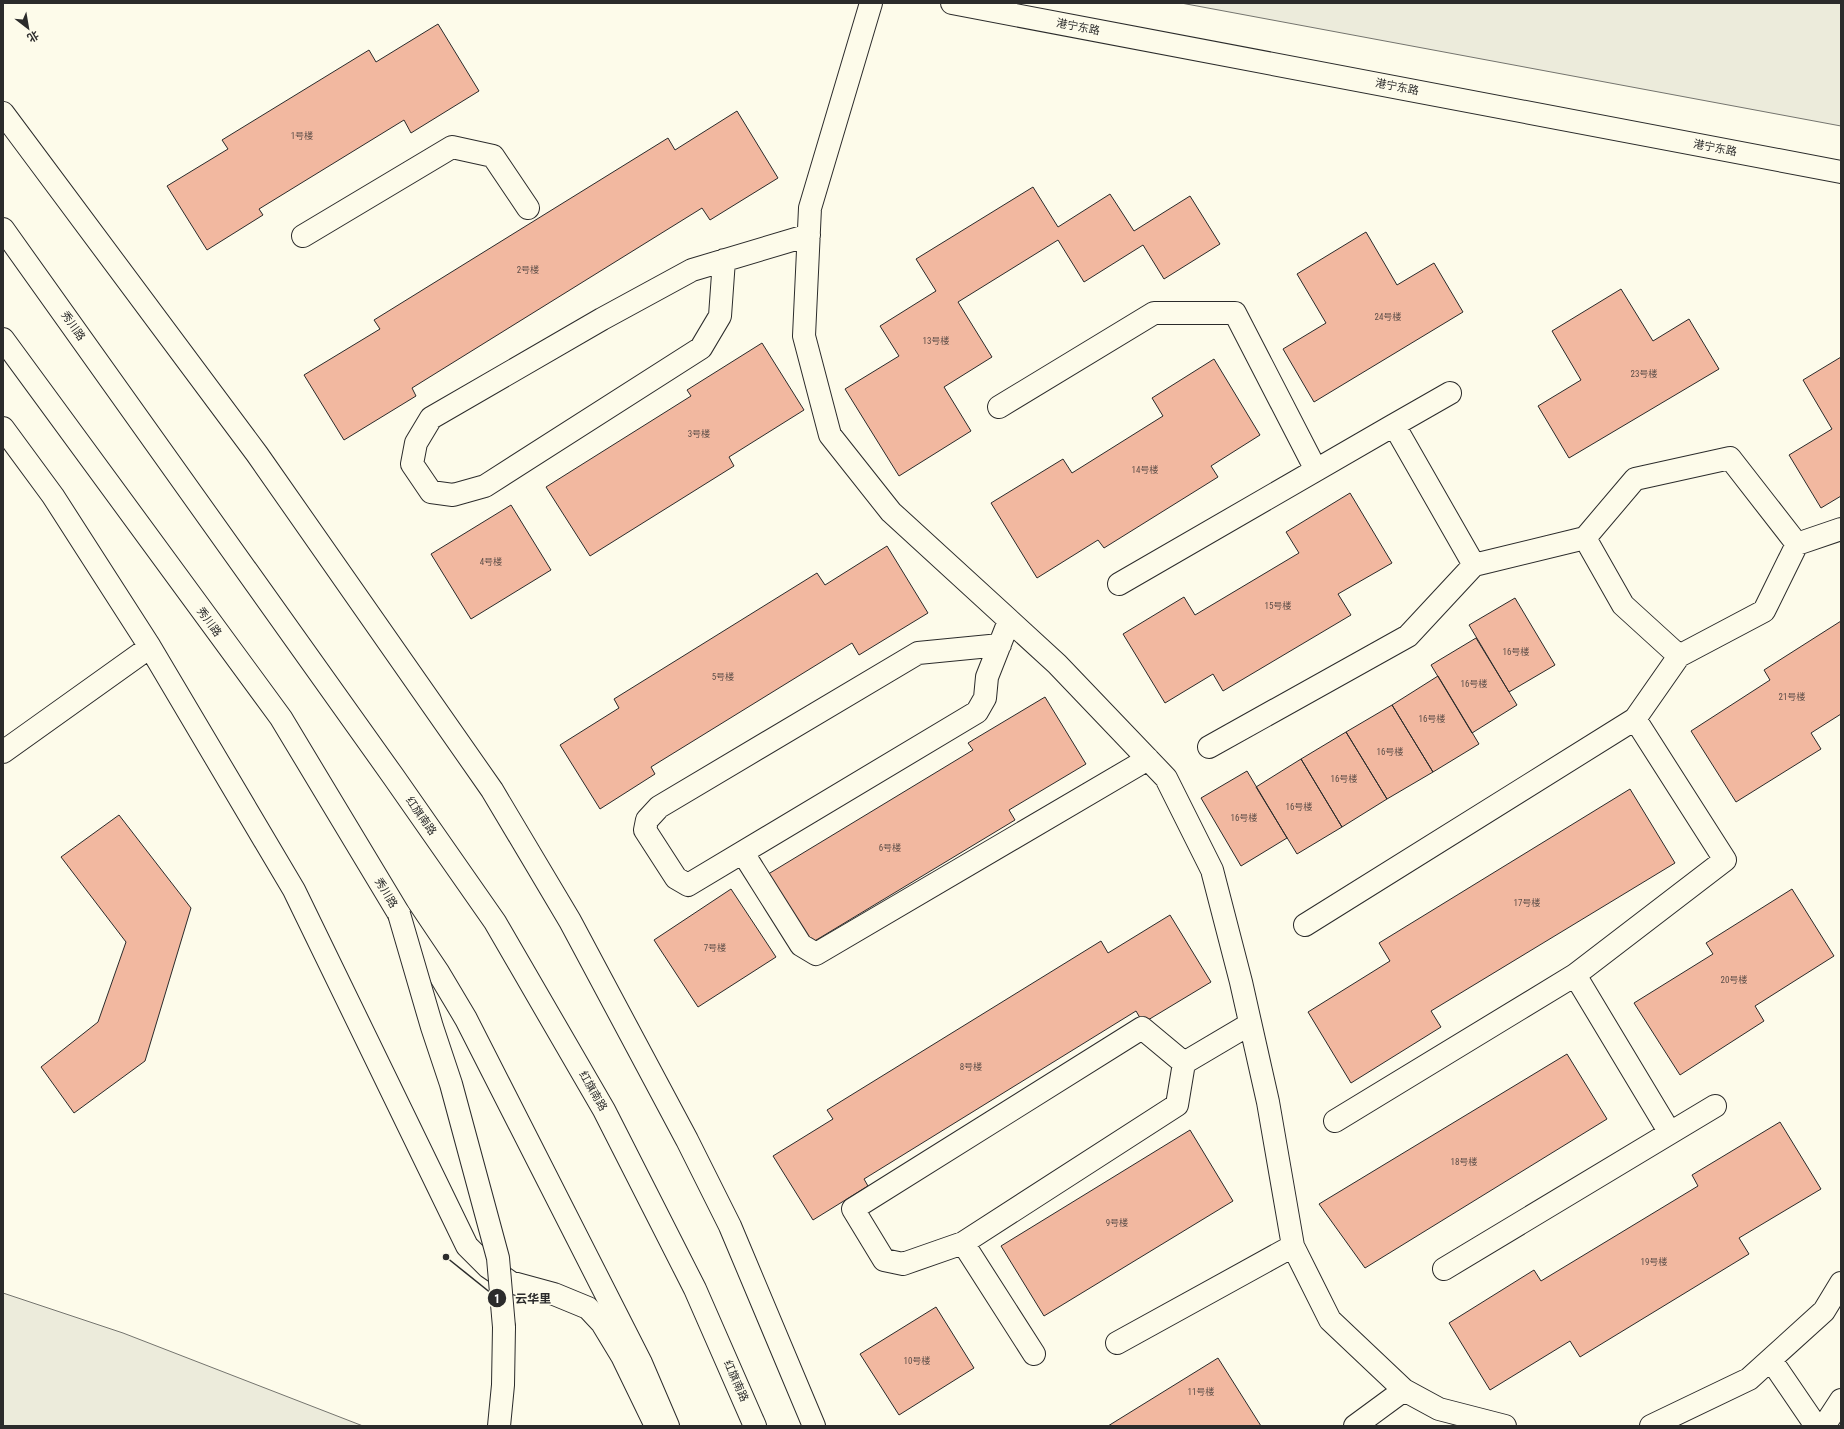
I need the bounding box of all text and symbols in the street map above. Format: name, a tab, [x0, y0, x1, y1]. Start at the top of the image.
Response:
north arrow	[8, 8, 48, 48]
street label: 港宁东路	[1055, 16, 1101, 38]
text: 北	[25, 28, 41, 45]
street label: 港宁东路	[1374, 76, 1420, 98]
house number: 1号楼	[291, 131, 313, 141]
street label: 港宁东路	[1692, 137, 1738, 159]
house number: 2号楼	[517, 265, 539, 275]
street label: 秀川路	[58, 309, 88, 343]
house number: 24号楼	[1375, 312, 1401, 322]
house number: 13号楼	[923, 336, 949, 346]
house number: 23号楼	[1631, 369, 1657, 379]
house number: 3号楼	[688, 429, 710, 439]
house number: 14号楼	[1132, 465, 1158, 475]
house number: 4号楼	[480, 557, 502, 567]
house number: 15号楼	[1265, 601, 1291, 611]
street label: 秀川路	[194, 605, 224, 639]
house number: 16号楼	[1503, 647, 1529, 657]
house number: 5号楼	[712, 672, 734, 682]
house number: 16号楼	[1461, 679, 1487, 689]
house number: 21号楼	[1779, 692, 1805, 702]
house number: 16号楼	[1419, 714, 1445, 724]
house number: 16号楼	[1377, 747, 1403, 757]
house number: 16号楼	[1331, 774, 1357, 784]
street label: 红旗南路	[403, 794, 439, 838]
house number: 16号楼	[1286, 802, 1312, 812]
house number: 16号楼	[1231, 813, 1257, 823]
house number: 6号楼	[879, 843, 901, 853]
street label: 秀川路	[372, 876, 400, 910]
house number: 17号楼	[1514, 898, 1540, 908]
house number: 7号楼	[704, 943, 726, 953]
house number: 20号楼	[1721, 975, 1747, 985]
house number: 8号楼	[960, 1062, 982, 1072]
street label: 红旗南路	[576, 1069, 610, 1113]
house number: 18号楼	[1451, 1157, 1477, 1167]
house number: 9号楼	[1106, 1218, 1128, 1228]
house number: 19号楼	[1641, 1257, 1667, 1267]
callout: 云华里	[487, 1286, 559, 1310]
text: 1	[494, 1292, 500, 1306]
text: 云华里	[515, 1292, 551, 1306]
house number: 10号楼	[904, 1356, 930, 1366]
street label: 红旗南路	[721, 1358, 751, 1404]
house number: 11号楼	[1188, 1387, 1214, 1397]

